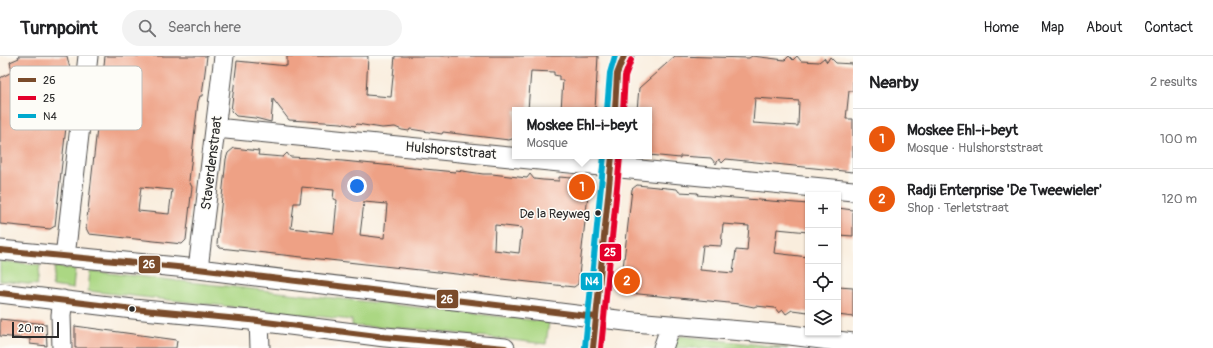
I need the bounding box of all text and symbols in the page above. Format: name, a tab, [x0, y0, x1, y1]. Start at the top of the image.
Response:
search box	[122, 10, 402, 46]
text: Turnpoint	[20, 16, 98, 40]
icon: search	[136, 17, 158, 39]
text: Search here	[168, 18, 241, 37]
text: Home	[984, 19, 1019, 36]
text: Map	[1041, 19, 1064, 36]
text: About	[1086, 19, 1122, 36]
text: Contact	[1144, 19, 1193, 36]
legend	[10, 66, 142, 130]
text: Nearby	[869, 72, 918, 93]
text: 26	[43, 74, 56, 87]
text: 2 results	[1150, 74, 1197, 90]
text: 25	[43, 92, 55, 105]
popup	[512, 107, 652, 159]
text: N4	[43, 110, 57, 123]
street label: Staverdenstraat	[197, 115, 226, 211]
text: Moskee Ehl-i-beyt	[527, 116, 637, 135]
text: Moskee Ehl-i-beyt	[907, 121, 1018, 140]
text: 1	[879, 131, 885, 147]
text: 100 m	[1160, 131, 1197, 147]
text: Mosque	[527, 135, 568, 151]
street label: Hulshorststraat	[405, 138, 498, 163]
text: Mosque · Hulshorststraat	[907, 140, 1043, 156]
pin: 1	[569, 172, 595, 202]
your location	[347, 176, 367, 196]
text: Radji Enterprise 'De Tweewieler'	[907, 181, 1102, 200]
text: 2	[878, 191, 886, 207]
text: 120 m	[1161, 191, 1197, 207]
map controls	[805, 192, 841, 336]
button: +	[805, 192, 841, 228]
text: Shop · Terletstraat	[907, 200, 1009, 216]
place label: De la Reyweg	[519, 206, 590, 222]
marker: De la Reyweg	[593, 208, 603, 218]
button: −	[805, 228, 841, 264]
line badge: 25	[599, 243, 622, 262]
text: 25	[604, 246, 616, 259]
line badge: 26	[138, 255, 161, 274]
text: 26	[143, 258, 156, 271]
button: locate	[805, 264, 841, 300]
pin: 2	[614, 266, 640, 296]
line badge: N4	[580, 272, 603, 291]
text: N4	[585, 275, 600, 288]
line badge: 26	[436, 289, 459, 309]
text: 26	[441, 293, 454, 306]
button: layers	[805, 300, 841, 336]
unlabelled marker	[127, 304, 137, 314]
scale bar	[12, 320, 59, 339]
text: 20 m	[18, 322, 44, 335]

